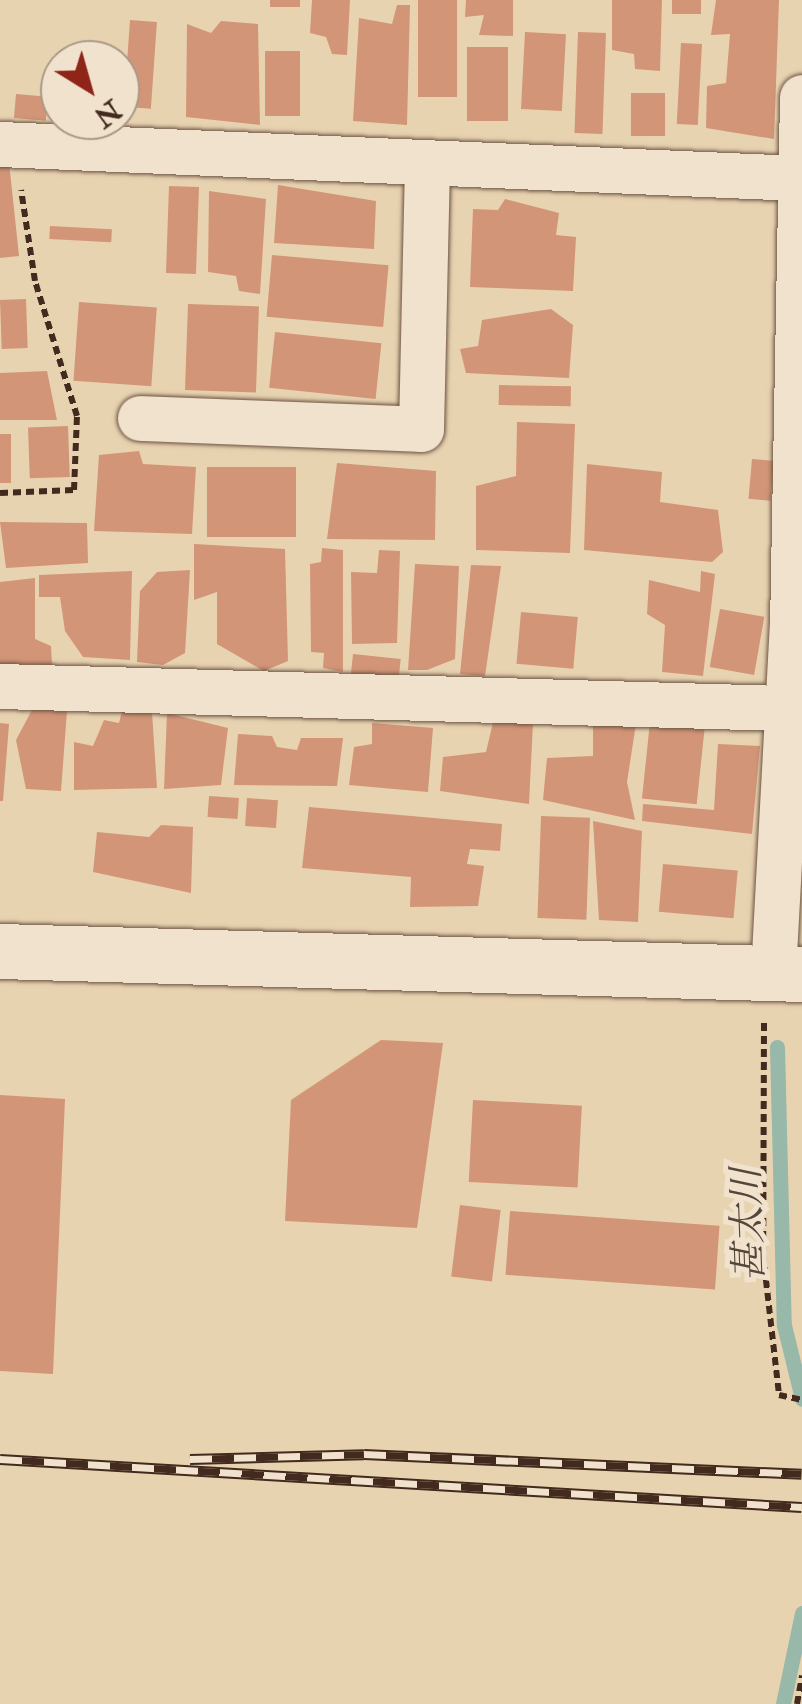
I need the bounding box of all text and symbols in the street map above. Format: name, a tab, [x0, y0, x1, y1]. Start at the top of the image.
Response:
north arrow	[40, 40, 140, 140]
text: N	[87, 91, 128, 134]
water label: 甚太川	[724, 1167, 774, 1283]

